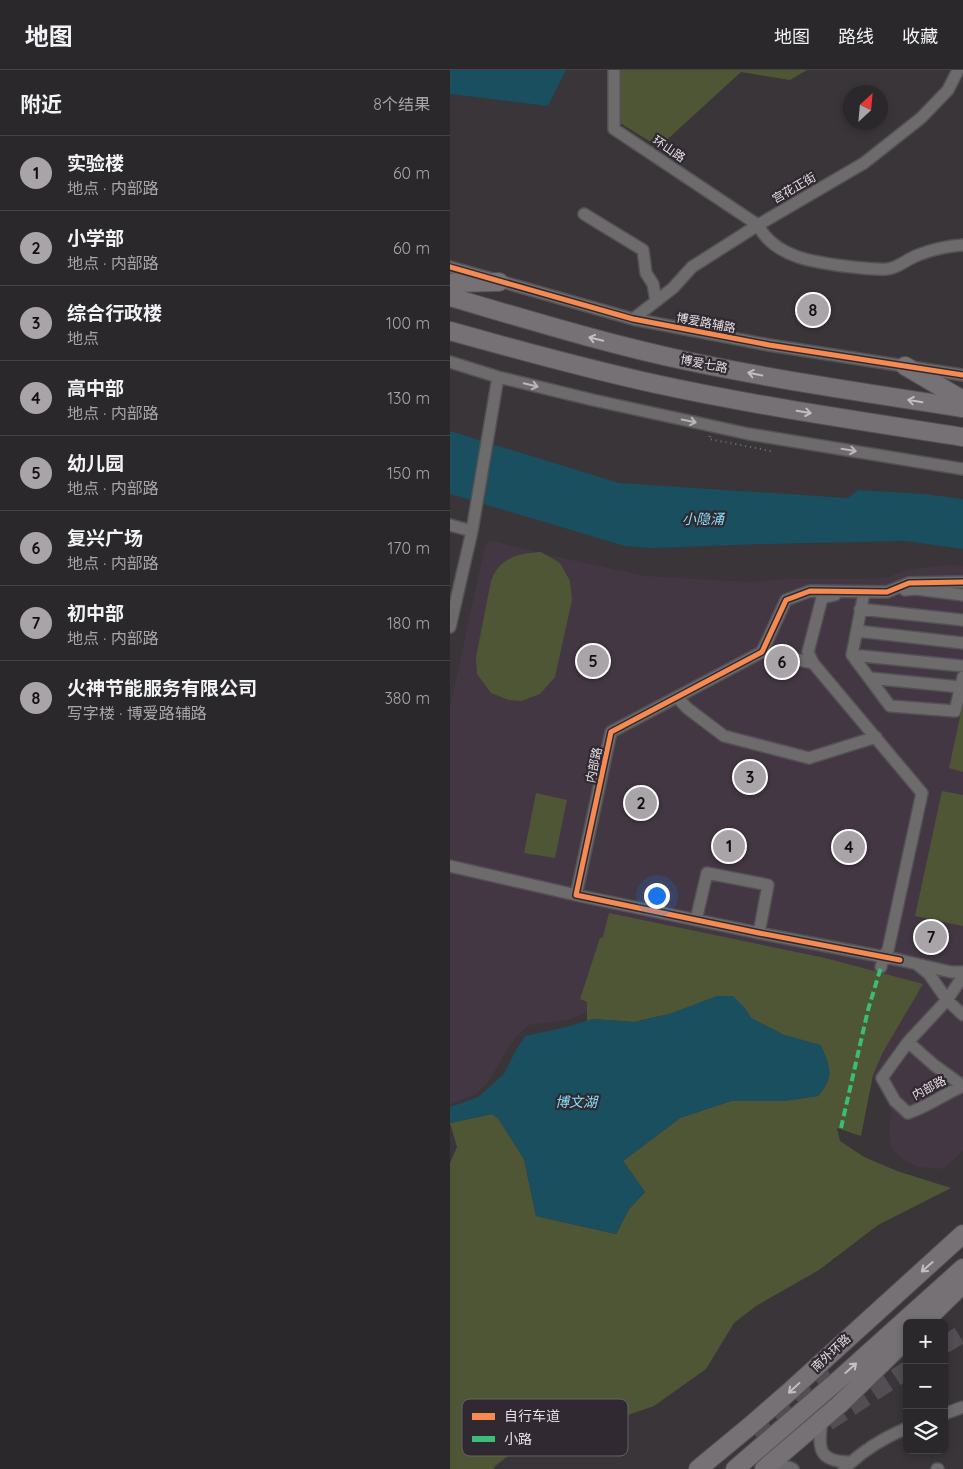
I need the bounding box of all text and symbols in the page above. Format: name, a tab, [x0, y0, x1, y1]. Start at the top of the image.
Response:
text: 地图	[25, 21, 73, 51]
text: 地图	[774, 25, 810, 48]
text: 路线	[838, 25, 874, 48]
text: 收藏	[902, 25, 938, 48]
north arrow	[843, 85, 888, 130]
text: 附近	[20, 91, 62, 117]
text: 8个结果	[373, 94, 430, 114]
street label: 环山路	[650, 132, 688, 165]
text: 实验楼	[67, 151, 124, 175]
text: 1	[33, 163, 39, 183]
text: 60 m	[393, 163, 430, 183]
street label: 宫花正街	[769, 169, 818, 206]
text: 地点 · 内部路	[67, 178, 159, 198]
text: 小学部	[67, 226, 124, 250]
text: 2	[31, 238, 41, 258]
text: 60 m	[393, 238, 430, 258]
text: 地点 · 内部路	[67, 253, 159, 273]
pin: 8	[797, 291, 829, 329]
text: 综合行政楼	[67, 301, 162, 325]
street label: 博爱路辅路	[675, 309, 737, 336]
text: 3	[32, 313, 40, 333]
text: 100 m	[386, 313, 430, 333]
text: 地点	[67, 328, 99, 348]
one-way arrow	[588, 334, 604, 343]
street label: 博爱七路	[679, 352, 729, 375]
one-way arrow	[747, 369, 763, 379]
text: 高中部	[67, 376, 124, 400]
one-way arrow	[522, 381, 538, 390]
text: 4	[31, 388, 41, 408]
text: 130 m	[387, 388, 430, 408]
one-way arrow	[907, 395, 923, 405]
text: 地点 · 内部路	[67, 403, 159, 423]
one-way arrow	[796, 407, 812, 417]
one-way arrow	[681, 417, 697, 426]
one-way arrow	[840, 446, 856, 456]
text: 幼儿园	[67, 451, 124, 475]
text: 5	[31, 463, 41, 483]
text: 150 m	[387, 463, 430, 483]
text: 地点 · 内部路	[67, 478, 159, 498]
water label: 小隐涌	[682, 510, 726, 528]
text: 复兴广场	[67, 526, 143, 550]
text: 6	[32, 538, 40, 558]
text: 170 m	[387, 538, 430, 558]
text: 地点 · 内部路	[67, 553, 159, 573]
text: 初中部	[67, 601, 124, 625]
text: 7	[32, 613, 40, 633]
text: 180 m	[387, 613, 430, 633]
text: 地点 · 内部路	[67, 628, 159, 648]
pin: 5	[577, 642, 609, 680]
pin: 6	[766, 643, 798, 681]
text: 火神节能服务有限公司	[67, 676, 257, 700]
text: 8	[32, 688, 40, 708]
text: 380 m	[384, 688, 430, 708]
text: 写字楼 · 博爱路辅路	[67, 703, 207, 723]
street label: 内部路	[582, 746, 605, 784]
pin: 3	[734, 758, 766, 796]
pin: 2	[625, 784, 657, 822]
pin: 1	[713, 827, 745, 865]
pin: 4	[833, 828, 865, 866]
your location	[644, 883, 670, 909]
pin: 7	[915, 918, 947, 956]
street label: 内部路	[909, 1072, 948, 1103]
water label: 博文湖	[555, 1093, 599, 1111]
one-way arrow	[921, 1261, 934, 1272]
map controls	[903, 1319, 948, 1454]
button: +	[903, 1319, 948, 1364]
street label: 南外环路	[808, 1331, 853, 1374]
one-way arrow	[845, 1362, 858, 1374]
button: −	[903, 1364, 948, 1409]
one-way arrow	[787, 1382, 800, 1394]
legend	[462, 1399, 628, 1456]
text: 自行车道	[504, 1407, 560, 1425]
button: layers	[903, 1409, 948, 1454]
text: 小路	[504, 1430, 532, 1448]

